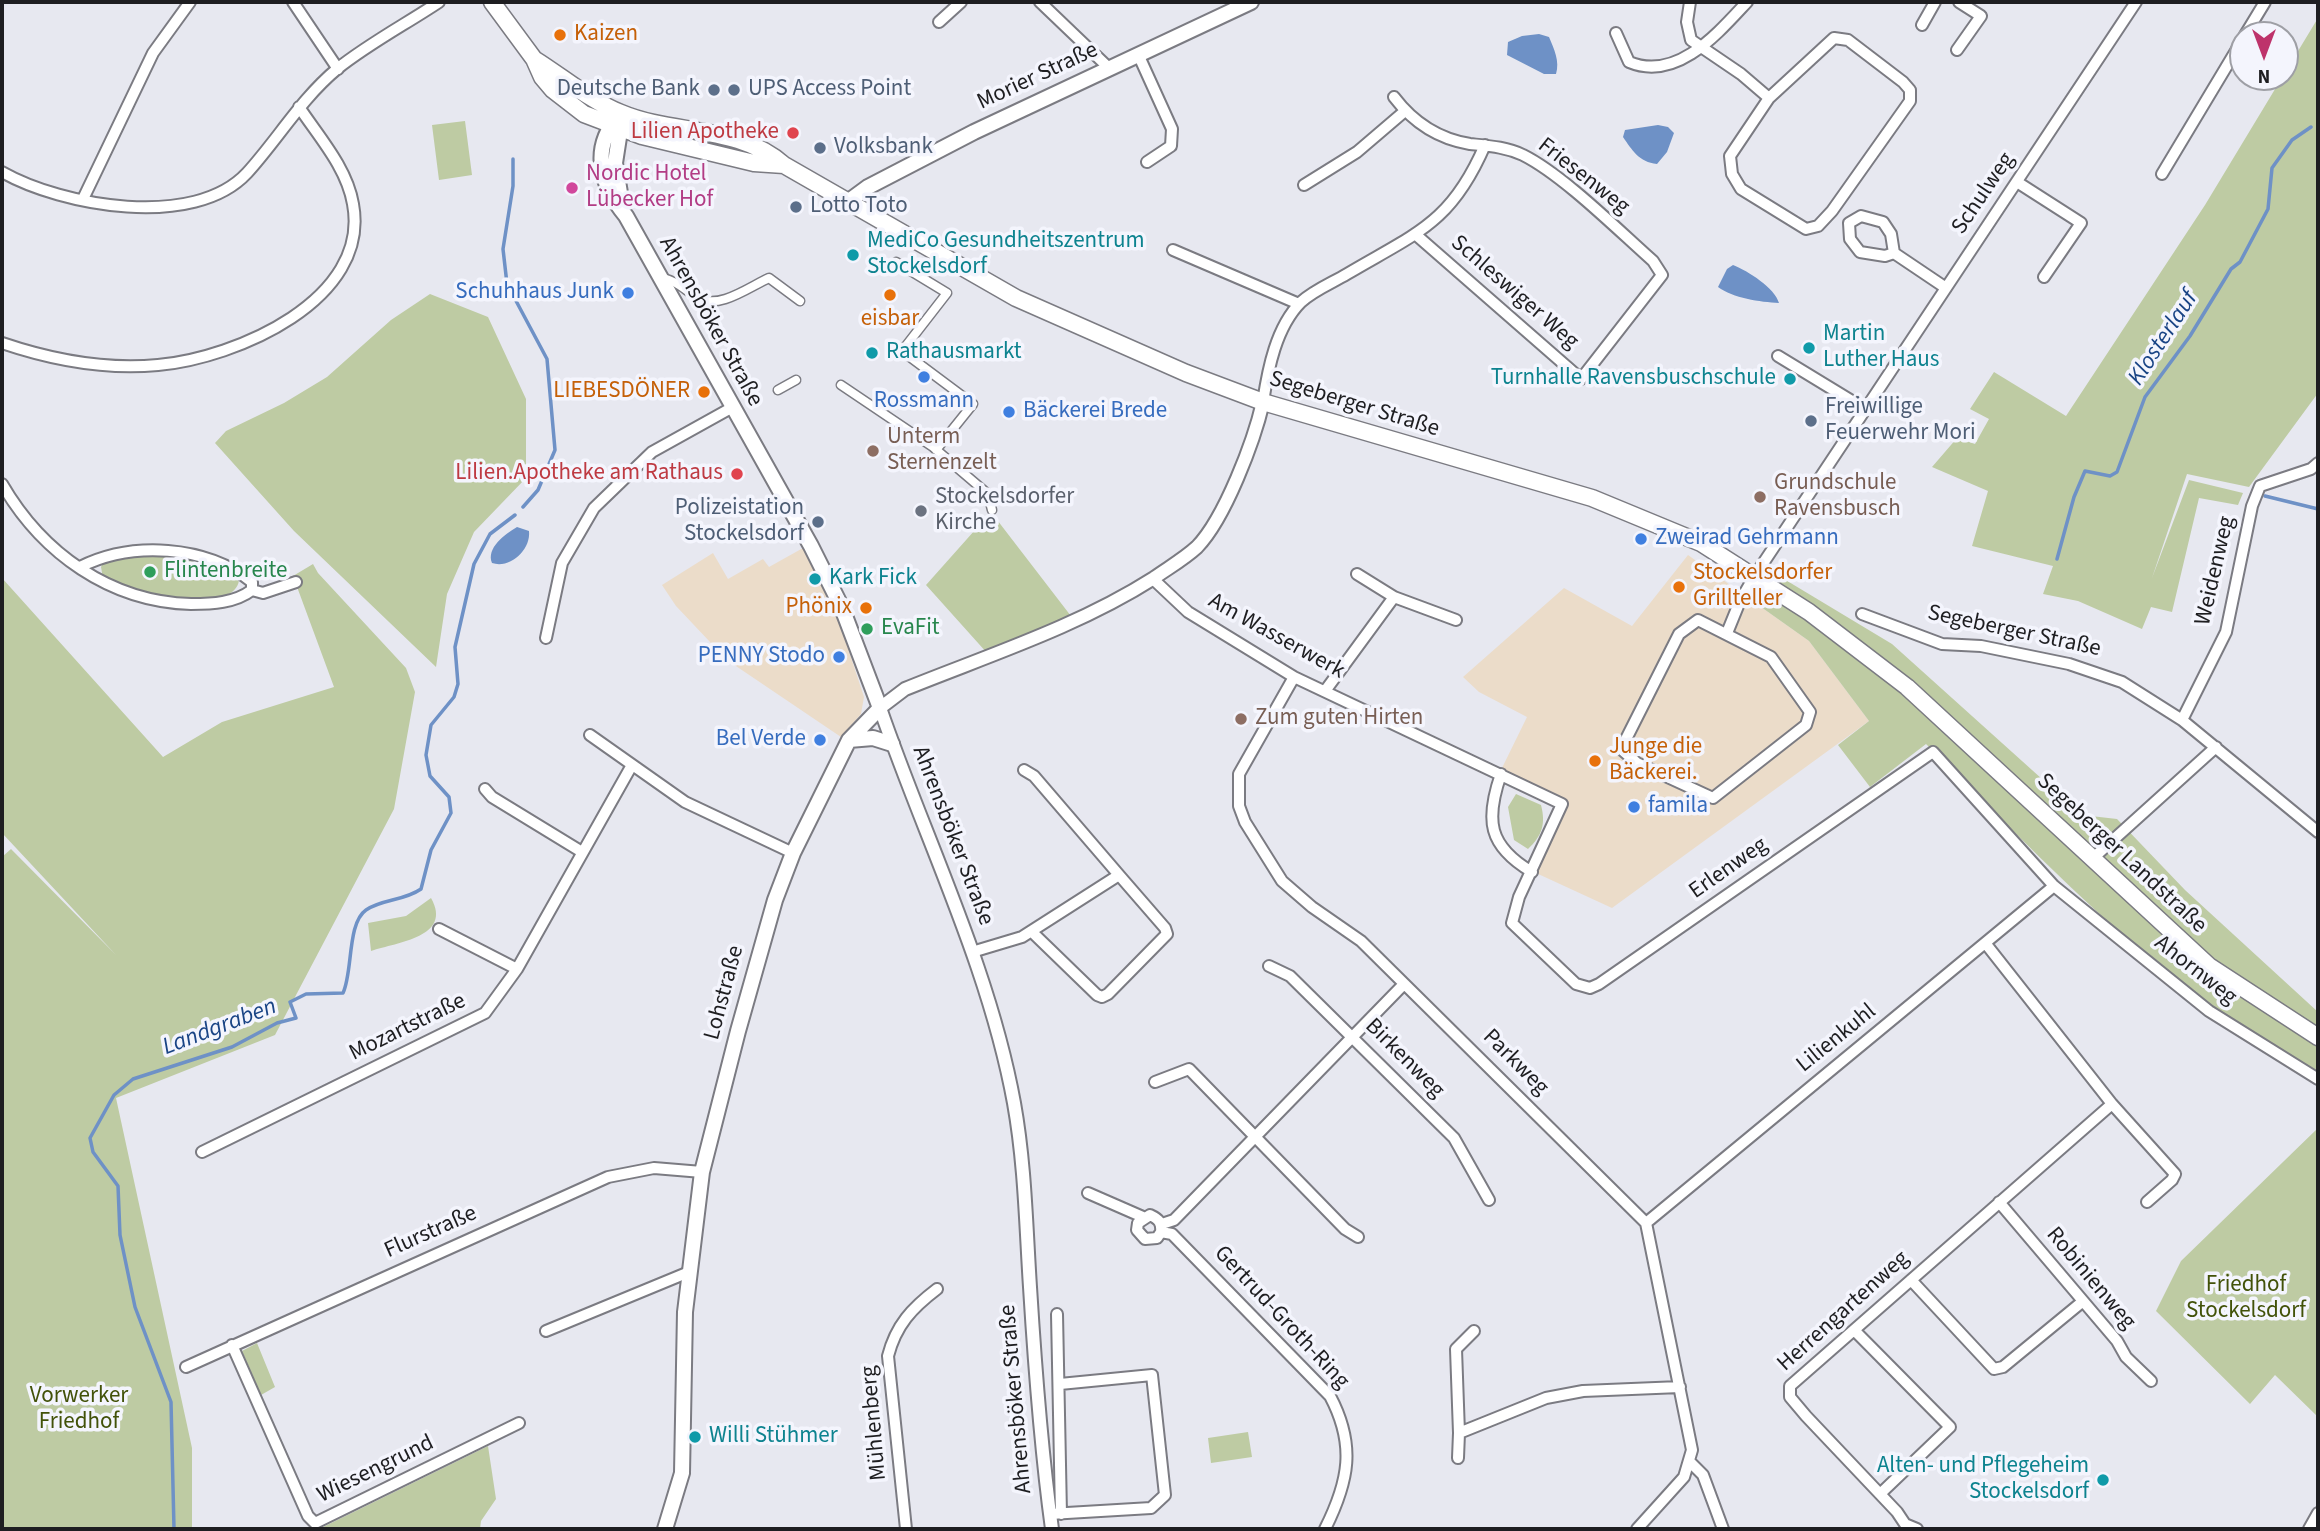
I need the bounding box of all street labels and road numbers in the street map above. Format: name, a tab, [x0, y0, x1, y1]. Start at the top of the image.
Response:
street label: Morier Straße	[973, 37, 1103, 117]
street label: Friesenweg	[1532, 133, 1634, 221]
street label: Schulweg	[1947, 148, 2021, 240]
street label: Schleswiger Weg	[1444, 230, 1584, 356]
street label: Ahrensböker Straße	[652, 232, 768, 412]
street label: Segeberger Straße	[1266, 366, 1442, 444]
street label: Weidenweg	[2190, 514, 2242, 628]
street label: Am Wasserwerk	[1203, 588, 1349, 686]
street label: Segeberger Straße	[1925, 600, 2103, 664]
street label: Ahrensböker Straße	[905, 742, 999, 930]
street label: Segeberger Landstraße	[2030, 768, 2212, 940]
street label: Erlenweg	[1685, 832, 1773, 906]
street label: Ahornweg	[2148, 930, 2242, 1012]
street label: Lohstraße	[699, 943, 751, 1043]
street label: Mozartstraße	[345, 988, 471, 1068]
street label: Lilienkuhl	[1792, 999, 1882, 1079]
street label: Birkenweg	[1358, 1013, 1450, 1105]
street label: Parkweg	[1476, 1024, 1554, 1102]
street label: Flurstraße	[380, 1200, 482, 1266]
street label: Robinienweg	[2039, 1222, 2141, 1336]
street label: Gertrud-Groth-Ring	[1207, 1241, 1355, 1395]
street label: Herrengartenweg	[1772, 1246, 1916, 1378]
street label: Ahrensböker Straße	[995, 1303, 1039, 1495]
street label: Mühlenberg	[856, 1364, 894, 1482]
street label: Wiesengrund	[313, 1430, 439, 1510]

